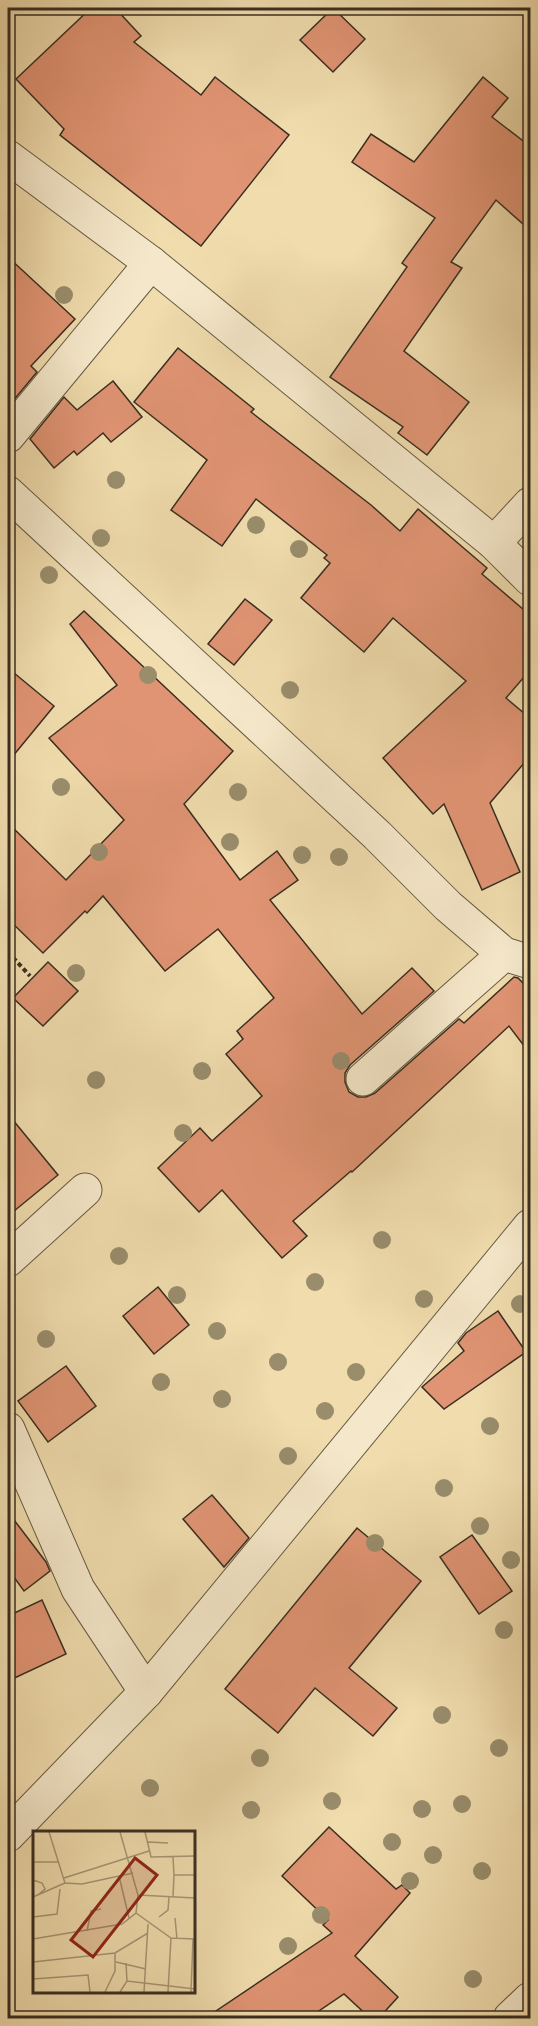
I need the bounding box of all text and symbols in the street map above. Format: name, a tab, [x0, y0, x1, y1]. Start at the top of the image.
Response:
inset map	[33, 1831, 195, 1993]

